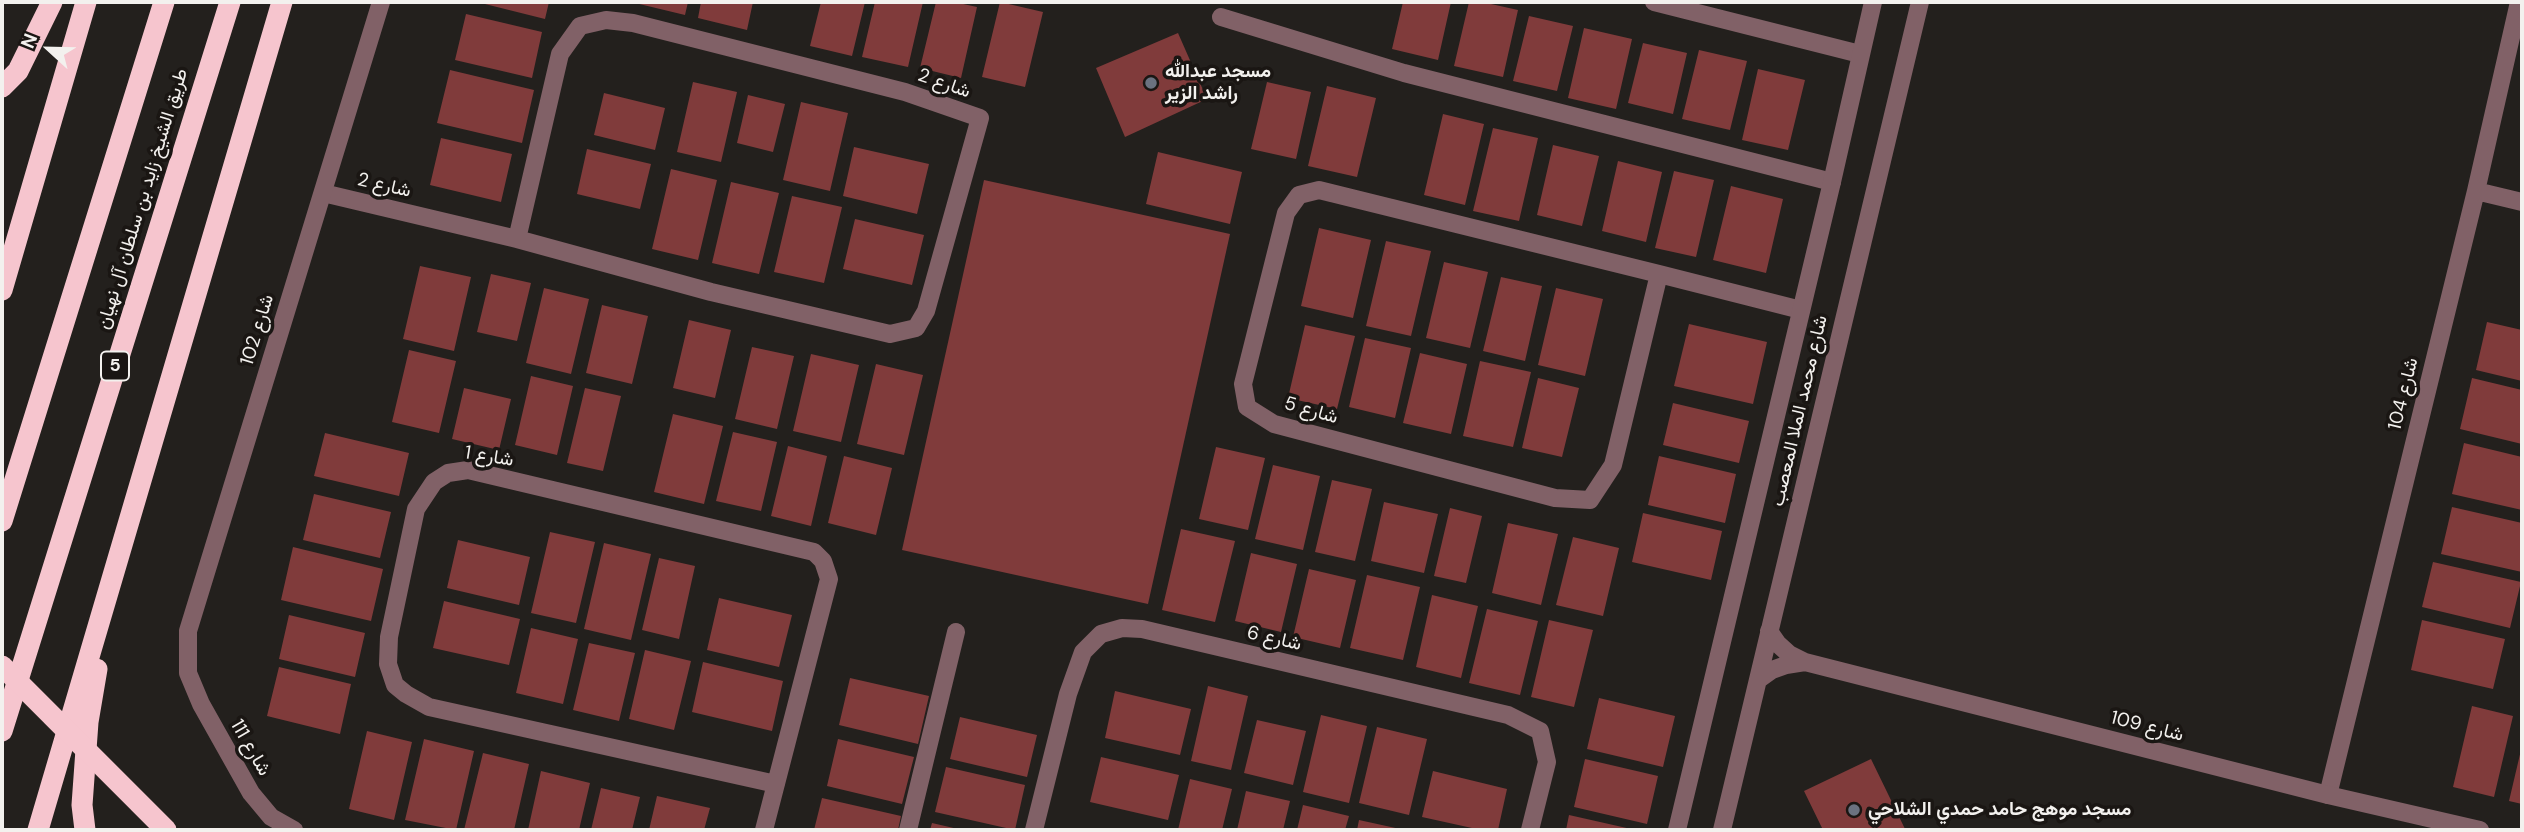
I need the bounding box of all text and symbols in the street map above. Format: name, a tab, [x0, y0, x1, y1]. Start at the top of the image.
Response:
north arrow	[14, 14, 84, 84]
text: N	[15, 30, 43, 52]
place label: مسجد عبدالله راشد الزير	[1165, 61, 1271, 105]
street label: شارع 2	[915, 64, 973, 104]
street label: طريق الشيخ زايد بن سلطان آل نهيان	[92, 66, 194, 332]
marker: مسجد عبدالله راشد الزير	[1143, 75, 1159, 91]
street label: شارع 2	[355, 169, 413, 203]
street label: شارع 102	[236, 292, 280, 368]
street label: شارع محمد الملا المعصب	[1767, 313, 1833, 509]
road number: 5	[101, 352, 129, 380]
street label: شارع 104	[2384, 355, 2424, 433]
street label: شارع 5	[1281, 392, 1341, 430]
street label: شارع 1	[463, 442, 515, 472]
street label: شارع 6	[1245, 622, 1303, 656]
street label: شارع 109	[2108, 707, 2186, 747]
street label: شارع 111	[225, 716, 275, 780]
place label: مسجد موهج حامد حمدي الشلاحي	[1868, 799, 2131, 821]
marker: مسجد موهج حامد حمدي الشلاحي	[1846, 802, 1862, 818]

